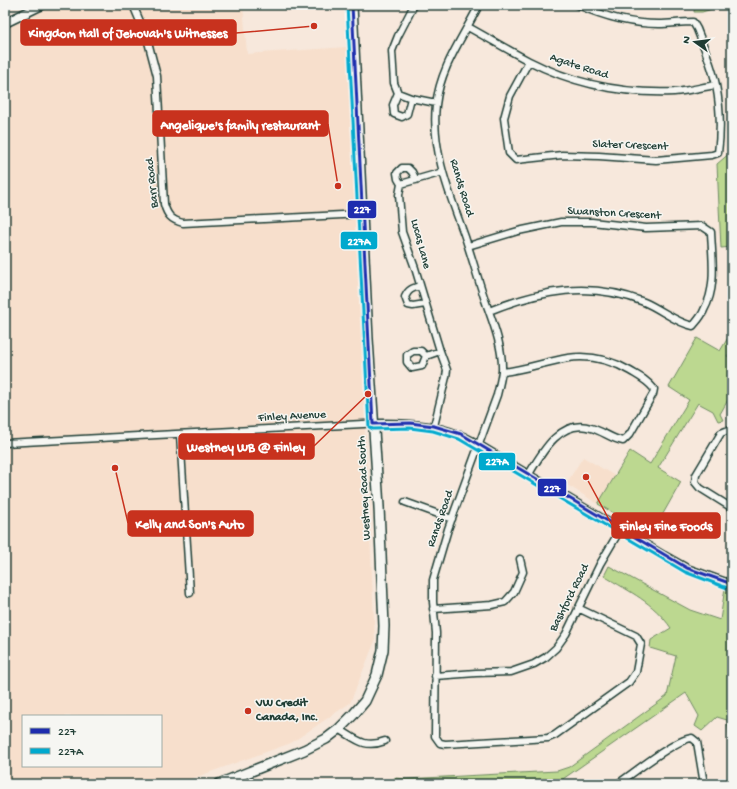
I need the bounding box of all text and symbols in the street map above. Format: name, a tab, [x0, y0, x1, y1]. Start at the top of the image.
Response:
callout: Kingdom Hall of Jehovah's Witnesses	[21, 20, 236, 45]
north arrow	[675, 22, 715, 62]
text: Kingdom Hall of Jehovah's Witnesses	[27, 26, 229, 42]
text: N	[681, 35, 694, 45]
street label: Agate Road	[548, 51, 611, 83]
callout: Angelique's family restaurant	[153, 111, 328, 136]
text: Angelique's family restaurant	[160, 118, 321, 134]
street label: Slater Crescent	[592, 138, 669, 154]
street label: Barr Road	[143, 156, 163, 210]
street label: Rands Road	[446, 158, 477, 219]
line badge: 227	[347, 200, 377, 219]
text: 227	[354, 205, 372, 217]
street label: Swanston Crescent	[567, 205, 662, 223]
street label: Lucas Lane	[407, 218, 434, 271]
line badge: 227A	[340, 231, 378, 250]
text: 227A	[348, 237, 372, 249]
street label: Finley Avenue	[257, 408, 327, 426]
callout: Westney WB @ Finley	[179, 434, 314, 459]
street label: Westney Road South	[355, 435, 375, 540]
text: Westney WB @ Finley	[186, 441, 306, 456]
line badge: 227A	[478, 452, 516, 471]
text: 227A	[486, 457, 510, 469]
line badge: 227	[537, 478, 567, 497]
text: 227	[544, 484, 562, 496]
street label: Rands Road	[425, 488, 458, 549]
callout: Kelly and Son's Auto	[128, 511, 253, 536]
callout: Finley Fine Foods	[612, 513, 720, 538]
text: Kelly and Son's Auto	[134, 518, 245, 533]
text: Finley Fine Foods	[619, 520, 714, 535]
street label: Bashford Road	[547, 561, 593, 635]
place label: VW Credit Canada, Inc.	[255, 697, 318, 725]
marker: VW Credit Canada, Inc.	[243, 706, 253, 716]
legend	[22, 715, 162, 767]
text: 227	[58, 726, 77, 740]
text: 227A	[58, 746, 84, 760]

